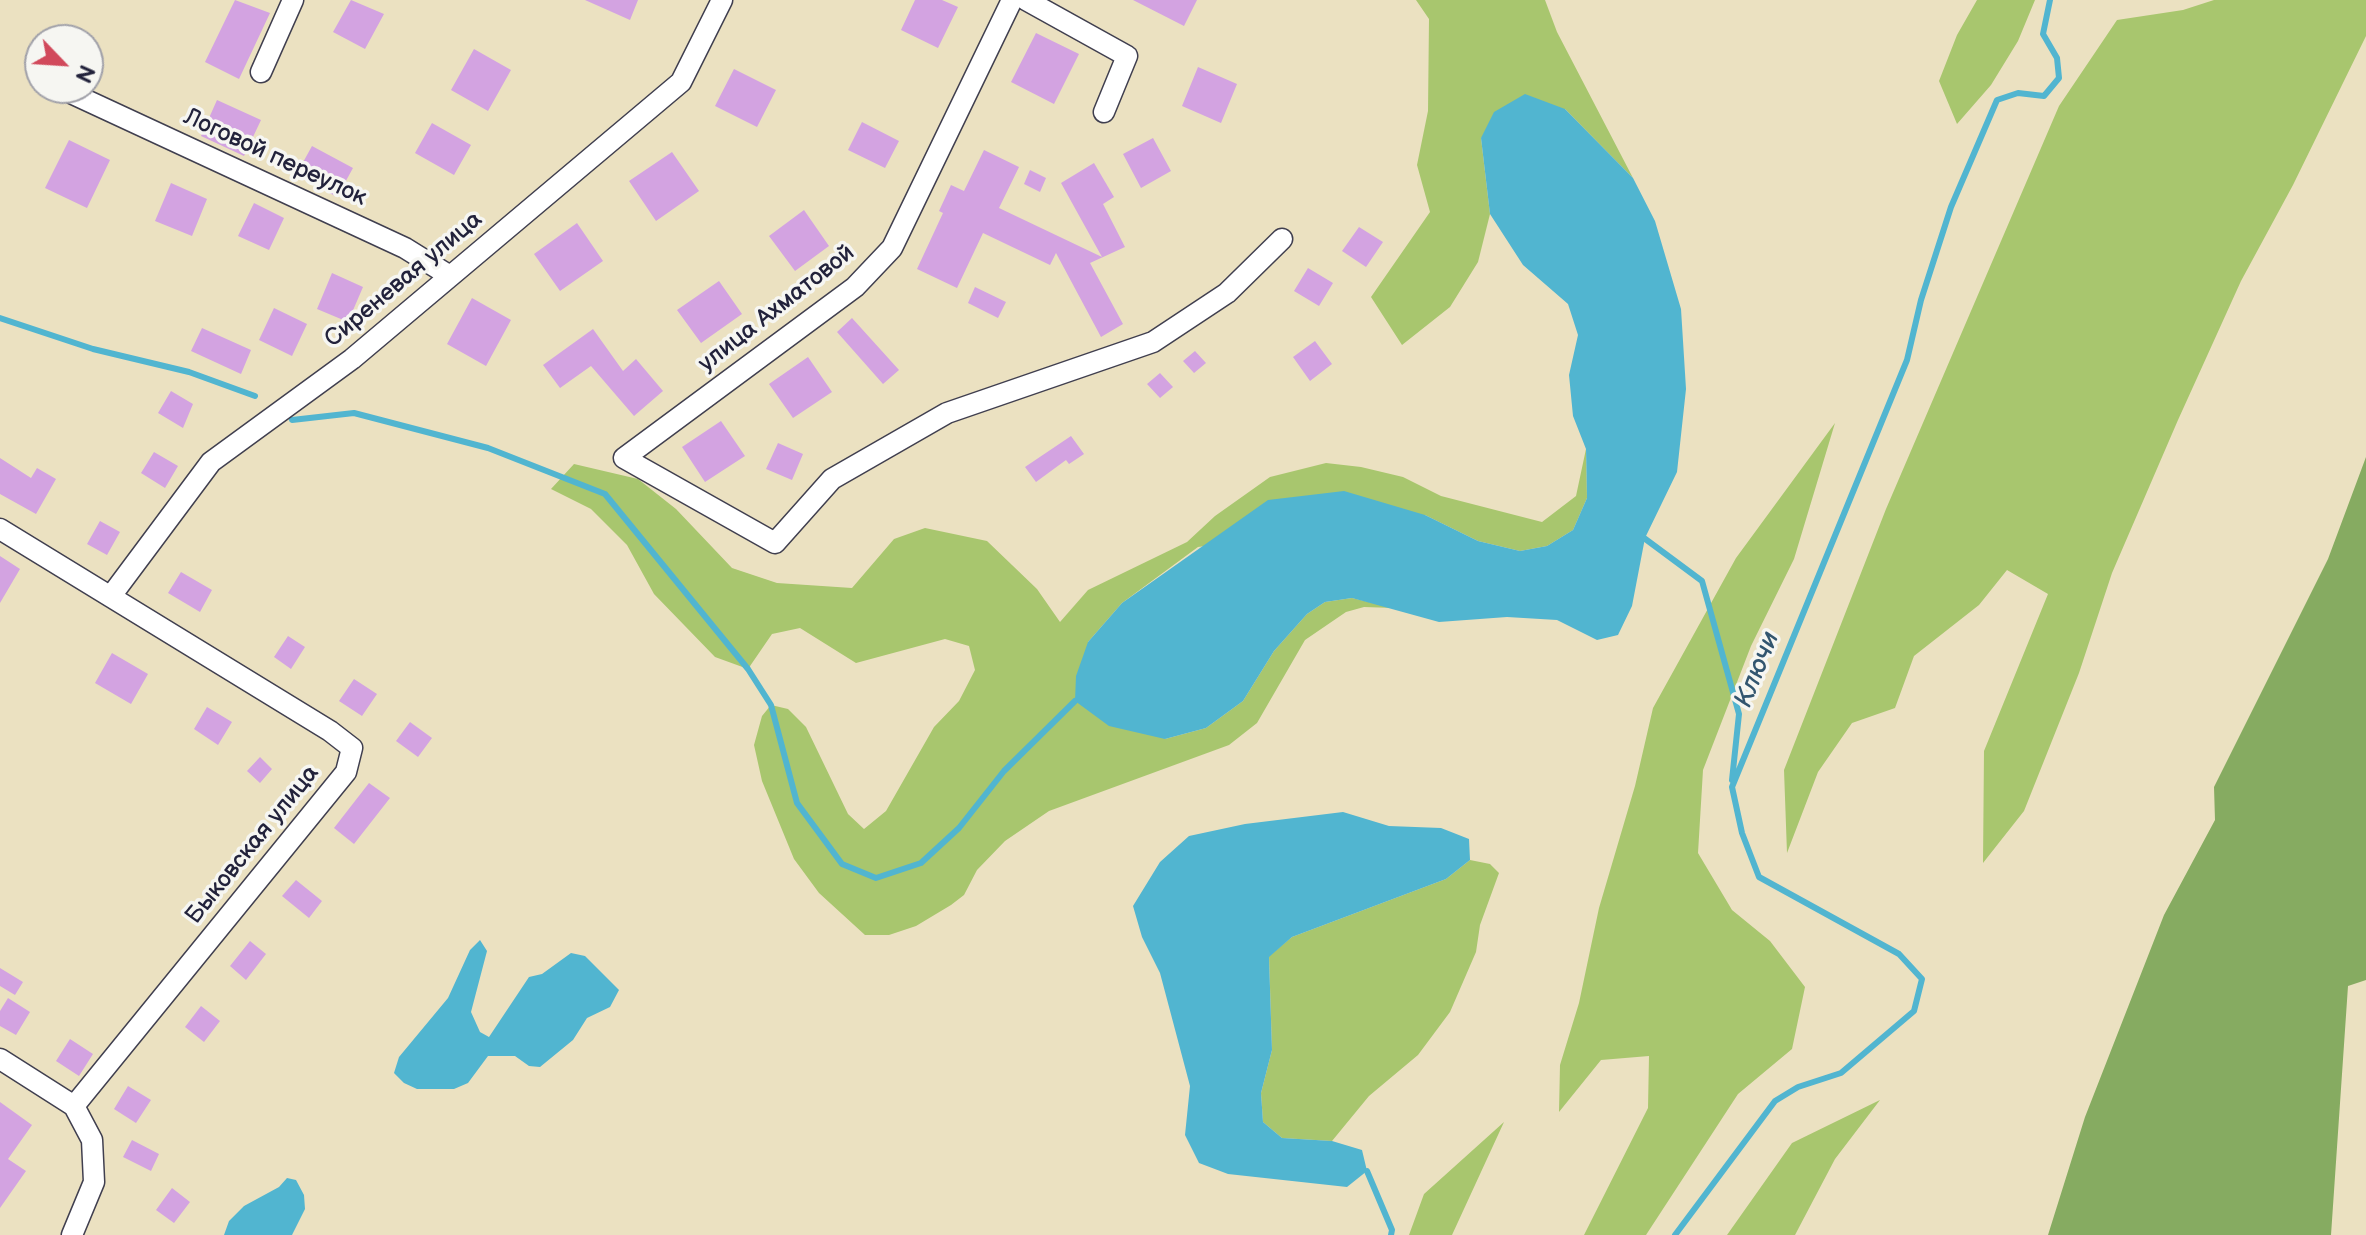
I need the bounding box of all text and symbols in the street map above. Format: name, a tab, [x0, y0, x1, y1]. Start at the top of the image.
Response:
north arrow	[24, 24, 104, 104]
text: N	[69, 60, 100, 87]
street label: Логовой переулок	[179, 103, 371, 213]
street label: Сиреневая улица	[320, 206, 488, 354]
street label: улица Ахматовой	[693, 239, 861, 379]
water label: Ключи	[1729, 628, 1787, 712]
street label: Быковская улица	[180, 760, 326, 930]

